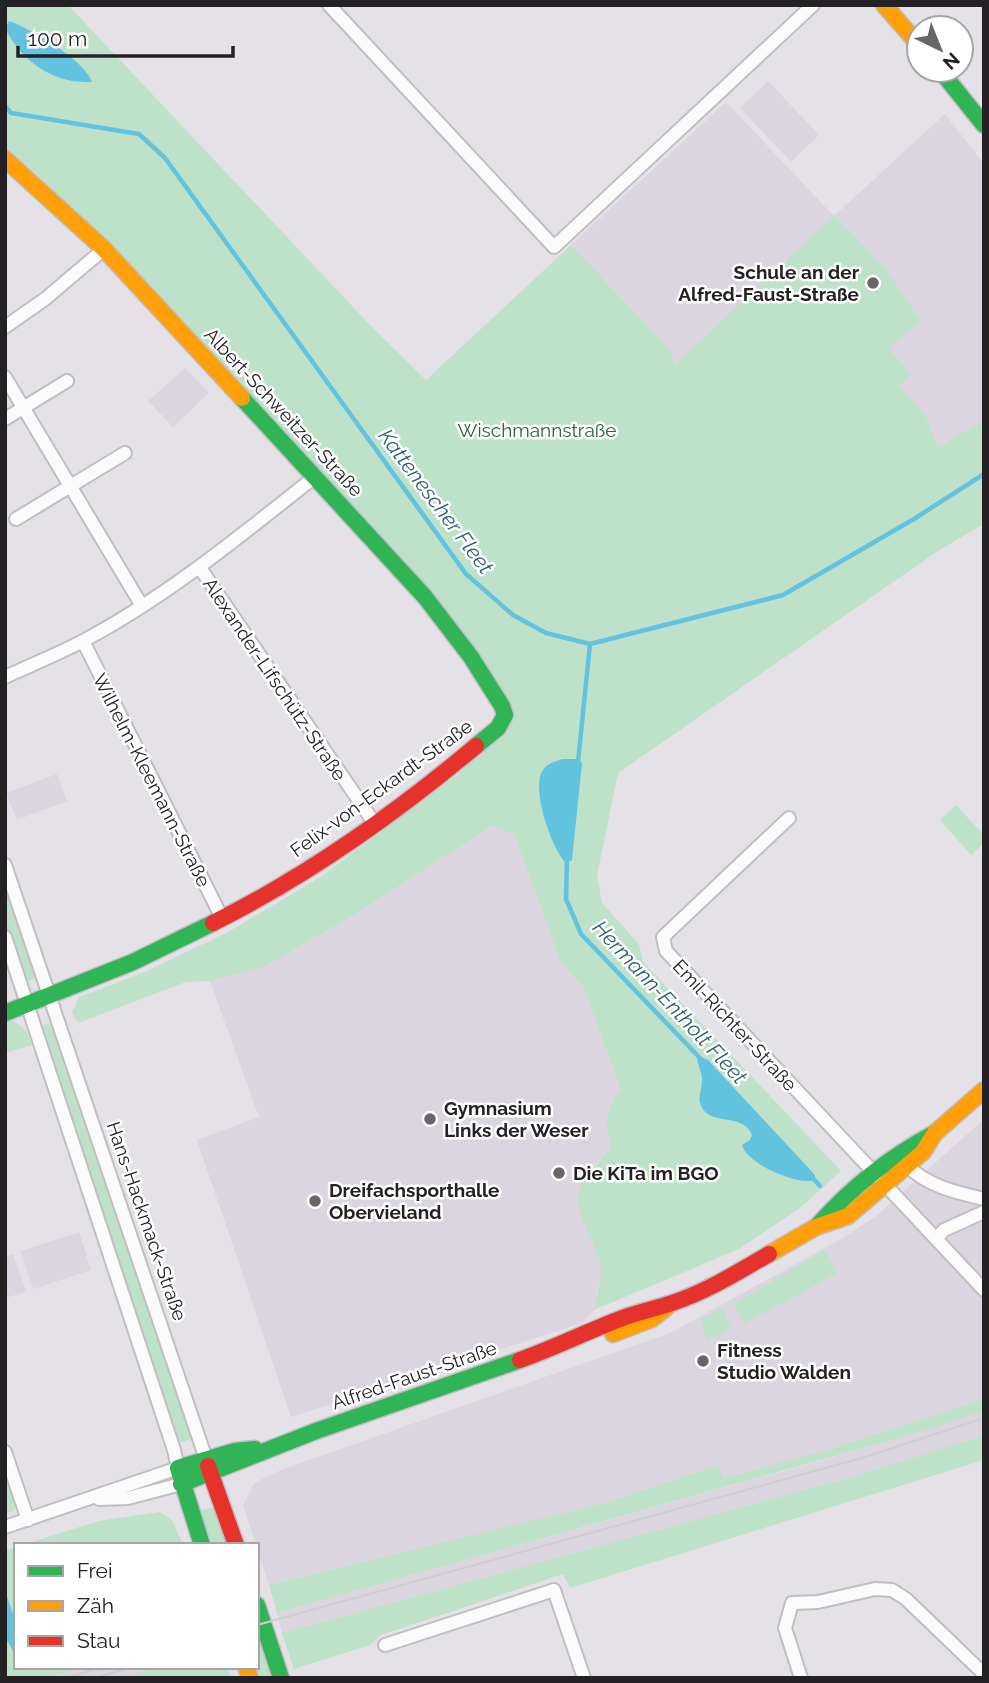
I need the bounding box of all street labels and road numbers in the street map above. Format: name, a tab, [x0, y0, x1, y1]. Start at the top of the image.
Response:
street label: Albert-Schweitzer-Straße	[200, 323, 368, 501]
street label: Alexander-Lifschütz-Straße	[199, 573, 351, 785]
street label: Wilhelm-Kleemann-Straße	[89, 670, 215, 890]
street label: Felix-von-Eckardt-Straße	[286, 715, 476, 861]
street label: Emil-Richter-Straße	[668, 955, 802, 1095]
street label: Hans-Hackmack-Straße	[103, 1119, 191, 1323]
street label: Alfred-Faust-Straße	[329, 1336, 499, 1414]

